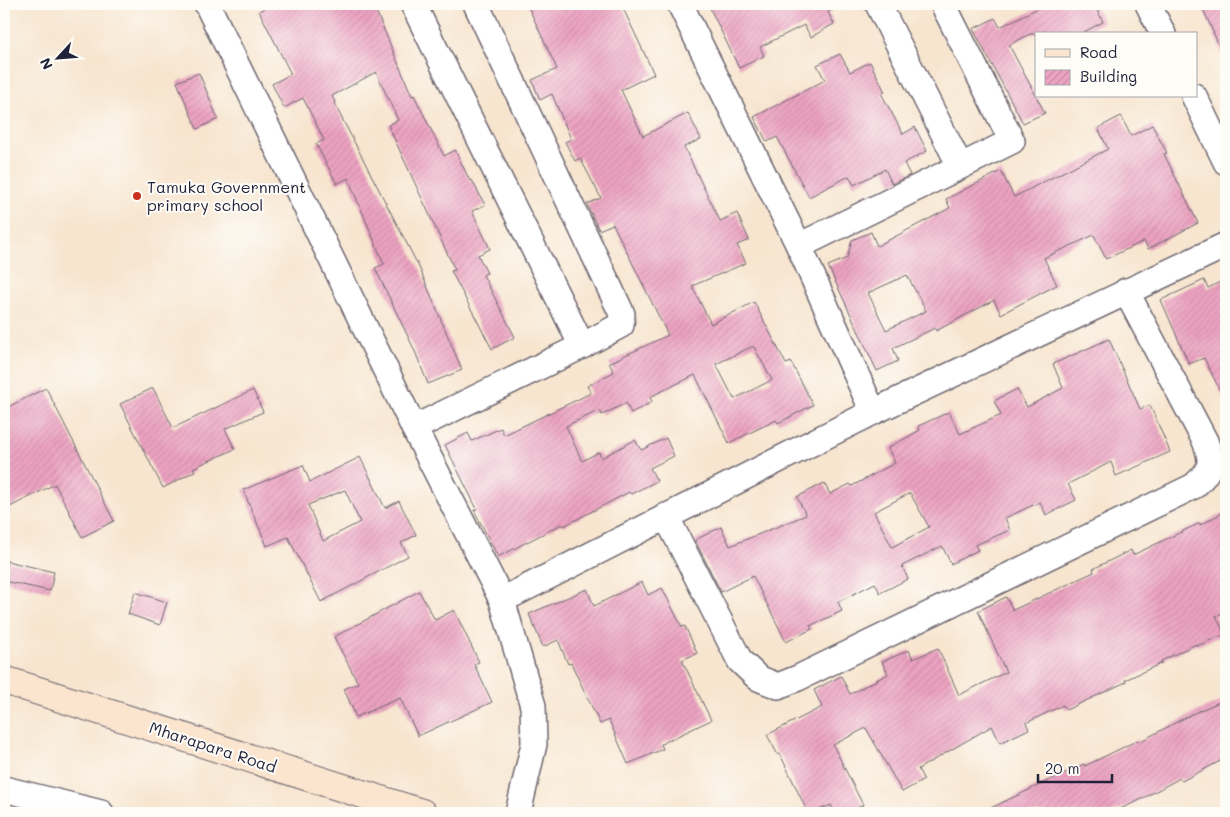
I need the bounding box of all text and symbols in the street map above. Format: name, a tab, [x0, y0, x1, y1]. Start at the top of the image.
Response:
north arrow	[32, 32, 82, 82]
legend	[1035, 32, 1198, 98]
text: Road	[1080, 42, 1117, 62]
text: N	[35, 55, 57, 73]
text: Building	[1080, 66, 1137, 86]
place label: Tamuka Government primary school	[147, 176, 306, 215]
marker: Tamuka Government primary school	[131, 190, 143, 202]
street label: Mharapara Road	[147, 716, 279, 777]
scale bar	[1038, 752, 1111, 784]
text: 20 m	[1045, 758, 1079, 778]

